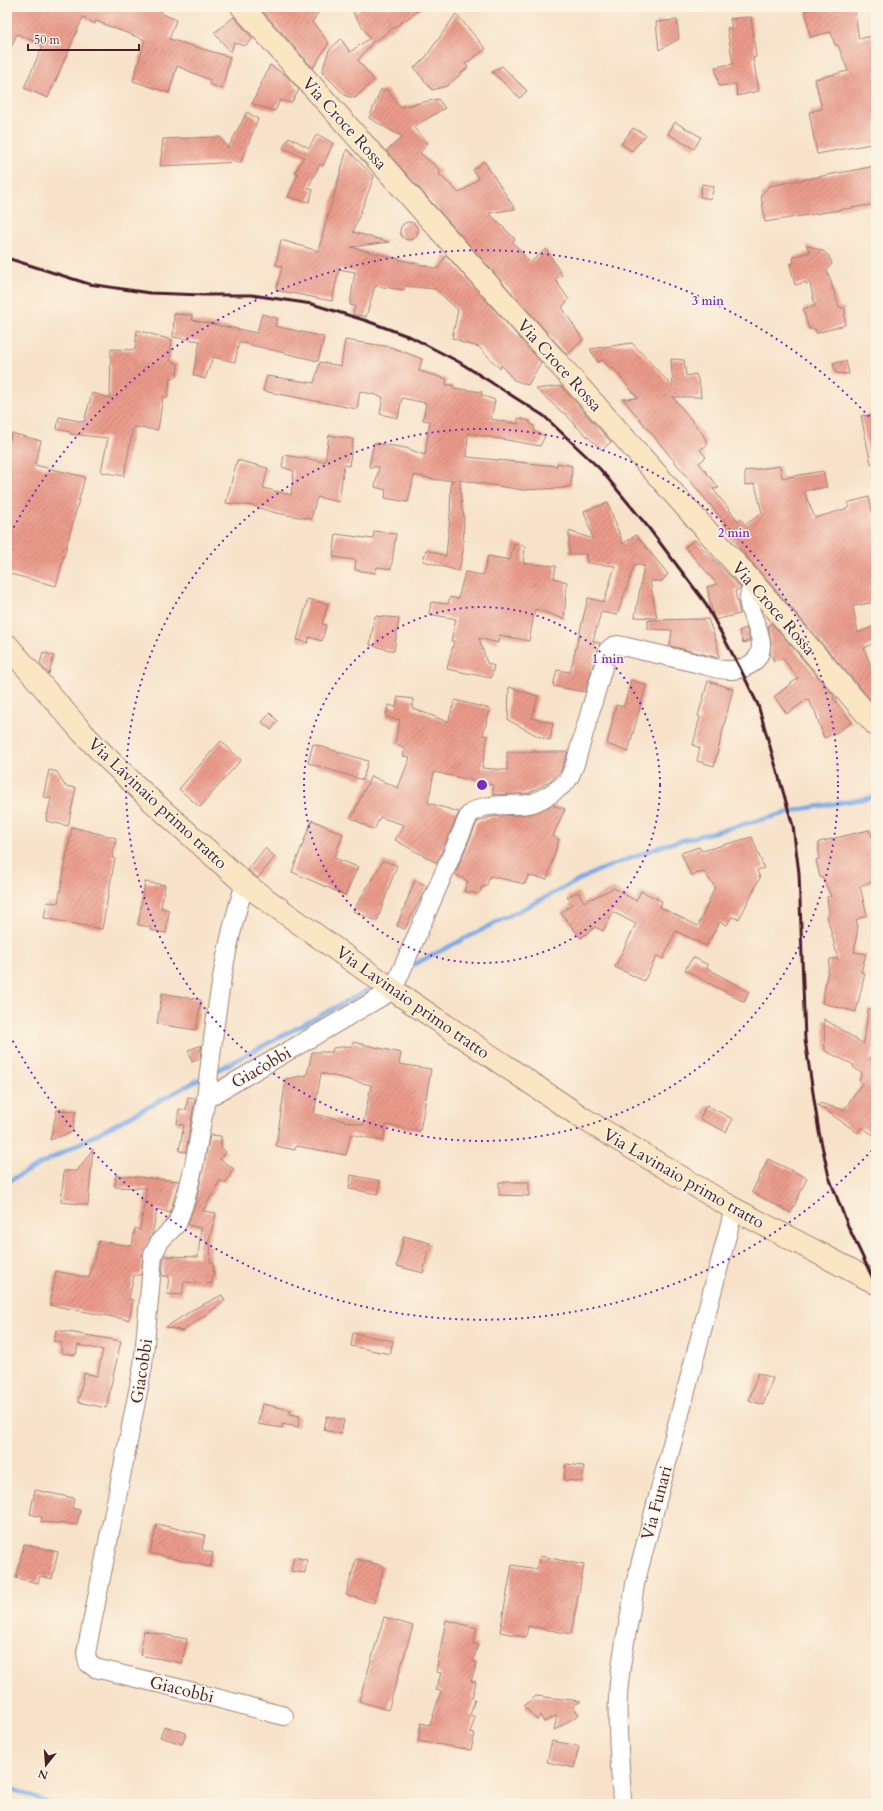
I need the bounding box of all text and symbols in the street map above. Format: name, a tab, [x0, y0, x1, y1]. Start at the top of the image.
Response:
scale bar	[28, 26, 139, 52]
text: 50 m	[34, 32, 61, 48]
street label: Via Croce Rossa	[297, 72, 393, 175]
text: 3 min	[692, 293, 724, 309]
street label: Via Croce Rossa	[512, 314, 608, 417]
text: 2 min	[718, 525, 750, 541]
street label: Via Croce Rossa	[726, 557, 821, 661]
text: 1 min	[592, 651, 624, 667]
street label: Via Lavinaio primo tratto	[83, 733, 232, 874]
centre of rings	[475, 778, 489, 792]
street label: Via Lavinaio primo tratto	[331, 941, 494, 1064]
street label: Giacobbi	[227, 1041, 296, 1094]
street label: Via Lavinaio primo tratto	[599, 1123, 769, 1234]
street label: Giacobbi	[125, 1337, 158, 1405]
street label: Via Funari	[636, 1463, 678, 1543]
street label: Giacobbi	[147, 1670, 217, 1709]
north arrow	[26, 1745, 66, 1785]
text: N	[36, 1765, 50, 1783]

